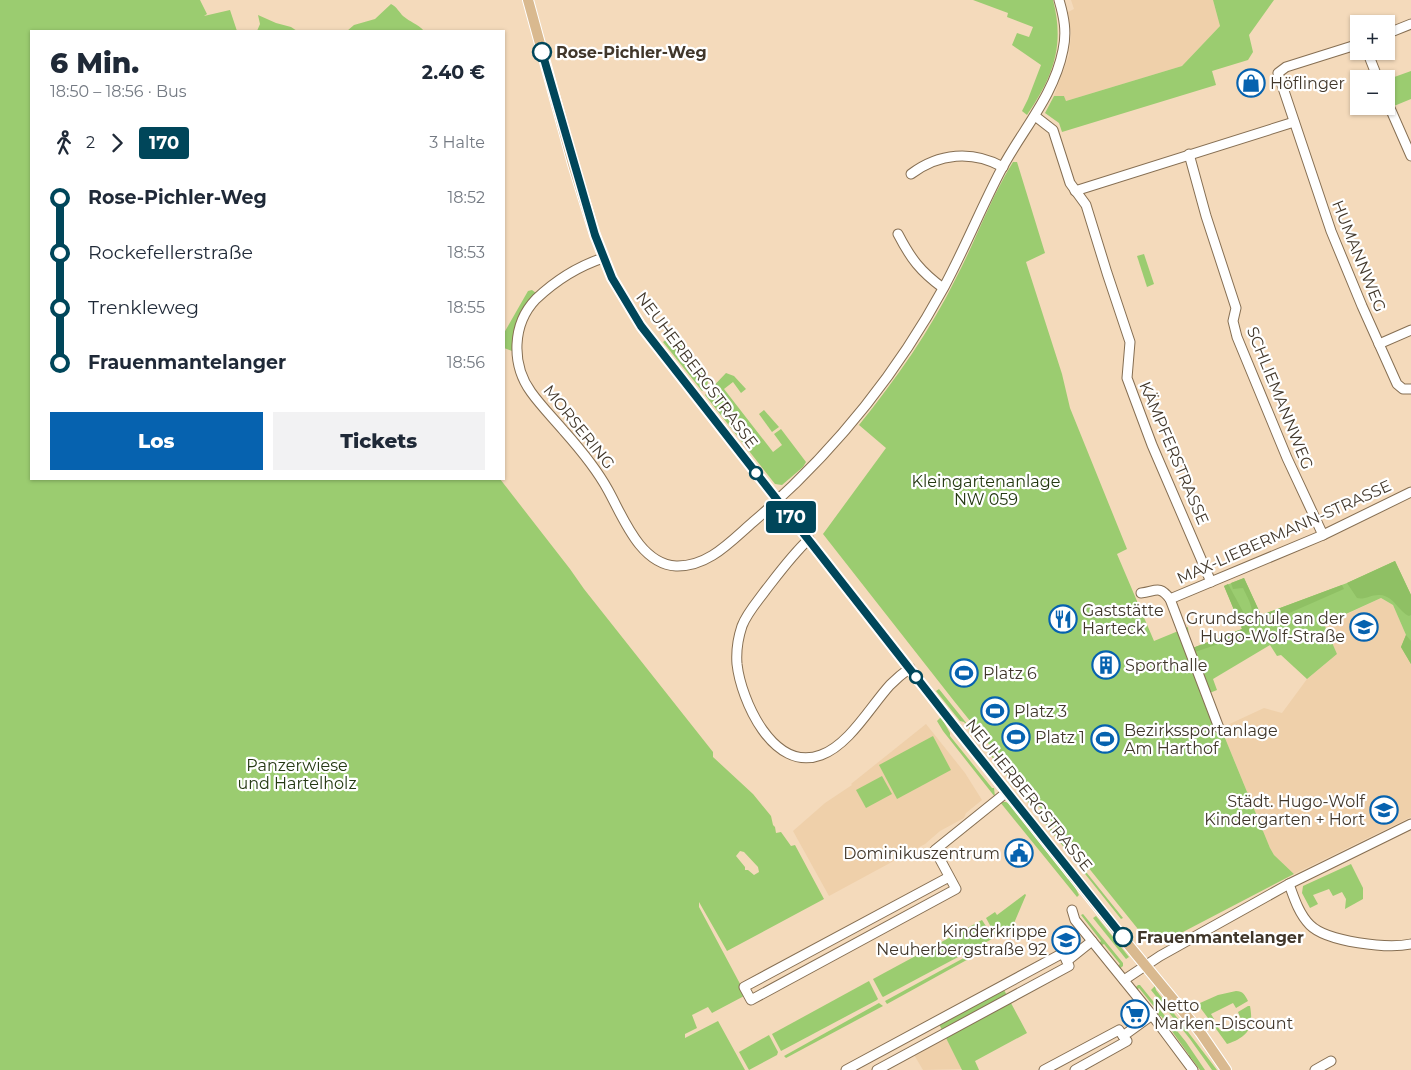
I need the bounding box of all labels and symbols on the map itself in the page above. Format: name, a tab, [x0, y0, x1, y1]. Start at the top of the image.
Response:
marker: Rose-Pichler-Weg	[532, 42, 552, 62]
place label: Rose-Pichler-Weg	[556, 43, 707, 62]
shop icon: Höflinger	[1236, 68, 1266, 98]
place label: Höflinger	[1270, 74, 1345, 93]
street label: HUMANNWEG	[1328, 197, 1390, 315]
street label: NEUHERBERGSTRASSE	[632, 288, 762, 452]
street label: SCHLIEMANNWEG	[1243, 324, 1317, 472]
street label: KÄMPFERSTRASSE	[1135, 378, 1214, 527]
street label: MORSERING	[539, 381, 619, 473]
unlabelled marker	[749, 466, 763, 480]
park label: Kleingartenanlage NW 059	[912, 472, 1060, 509]
street label: MAX-LIEBERMANN-STRASSE	[1174, 476, 1394, 588]
line badge: 170	[762, 501, 820, 533]
place label: Gaststätte Harteck	[1082, 601, 1164, 638]
restaurant icon: Gaststätte Harteck	[1048, 604, 1078, 634]
place label: Grundschule an der Hugo-Wolf-Straße	[1186, 609, 1345, 646]
school or university icon: Grundschule an der Hugo-Wolf-Straße	[1349, 612, 1379, 642]
building icon: Sporthalle	[1091, 650, 1121, 680]
place label: Sporthalle	[1125, 656, 1207, 675]
sports icon: Platz 6	[949, 658, 979, 688]
place label: Platz 6	[983, 664, 1037, 683]
unlabelled marker	[909, 670, 923, 684]
sports icon: Platz 3	[980, 696, 1010, 726]
place label: Platz 3	[1014, 702, 1067, 721]
street label: NEUHERBERGSTRASSE	[962, 715, 1096, 875]
place label: Bezirkssportanlage Am Harthof	[1124, 721, 1278, 758]
sports icon: Platz 1	[1001, 722, 1031, 752]
sports icon: Bezirkssportanlage Am Harthof	[1090, 724, 1120, 754]
place label: Platz 1	[1035, 728, 1085, 747]
park label: Panzerwiese und Hartelholz	[237, 756, 357, 793]
place label: Städt. Hugo-Wolf Kindergarten + Hort	[1204, 792, 1366, 829]
school or university icon: Städt. Hugo-Wolf Kindergarten + Hort	[1369, 795, 1399, 825]
public building icon: Dominikuszentrum	[1004, 838, 1034, 868]
place label: Dominikuszentrum	[843, 844, 1000, 863]
place label: Kinderkrippe Neuherbergstraße 92	[876, 922, 1047, 959]
school or university icon: Kinderkrippe Neuherbergstraße 92	[1051, 925, 1081, 955]
marker: Frauenmantelanger	[1113, 927, 1133, 947]
place label: Frauenmantelanger	[1137, 928, 1304, 947]
place label: Netto Marken-Discount	[1154, 996, 1294, 1033]
supermarket icon: Netto Marken-Discount	[1120, 999, 1150, 1029]

